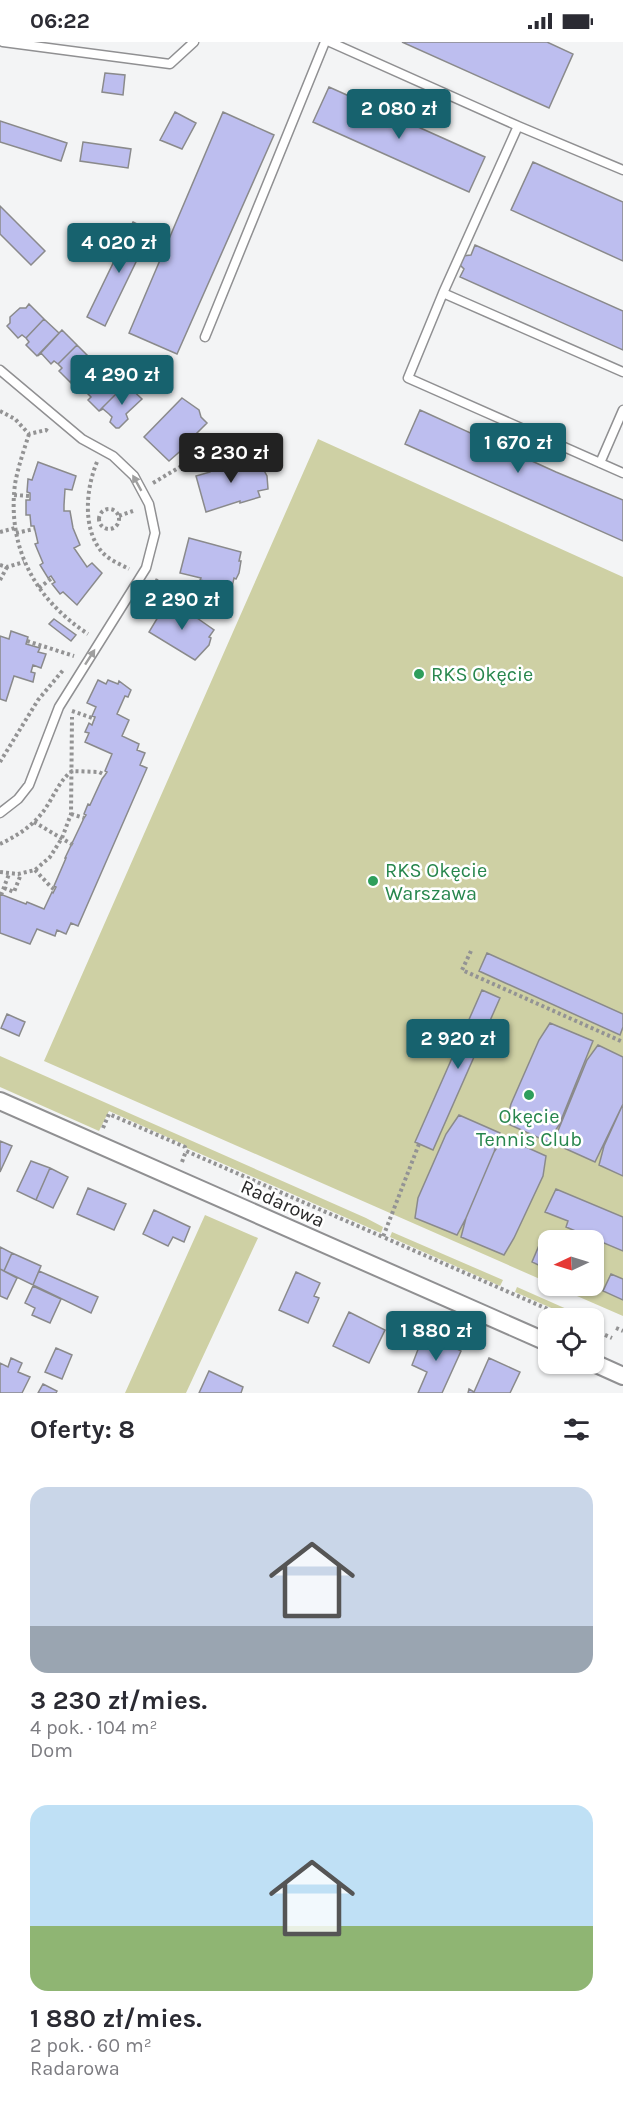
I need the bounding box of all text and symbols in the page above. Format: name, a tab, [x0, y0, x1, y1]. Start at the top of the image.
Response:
text: 06:22	[30, 8, 90, 34]
pin: 2 080 zł	[337, 89, 461, 140]
text: 2 080 zł	[361, 97, 437, 120]
pin: 4 020 zł	[57, 223, 181, 274]
text: 4 020 zł	[81, 231, 157, 254]
pin: 4 290 zł	[60, 355, 184, 406]
text: 4 290 zł	[85, 363, 159, 386]
pin: 1 670 zł	[456, 423, 580, 474]
text: 1 670 zł	[484, 431, 552, 454]
pin: 3 230 zł	[169, 433, 293, 484]
text: 3 230 zł	[193, 441, 269, 464]
one-way arrow	[132, 474, 142, 491]
pin: 2 290 zł	[120, 580, 244, 631]
text: 2 290 zł	[144, 588, 220, 611]
one-way arrow	[84, 649, 95, 665]
place label: RKS Okęcie	[431, 663, 533, 686]
marker: RKS Okęcie	[412, 667, 426, 681]
place label: RKS Okęcie Warszawa	[385, 859, 487, 905]
marker: RKS Okęcie Warszawa	[366, 874, 380, 888]
pin: 2 920 zł	[396, 1019, 520, 1070]
text: 2 920 zł	[420, 1027, 496, 1050]
marker: Okęcie Tennis Club	[522, 1088, 536, 1102]
place label: Okęcie Tennis Club	[476, 1105, 582, 1151]
street label: Radarowa	[237, 1175, 328, 1232]
north arrow	[538, 1230, 604, 1296]
map controls	[538, 1230, 604, 1374]
button: locate	[538, 1308, 604, 1374]
pin: 1 880 zł	[374, 1311, 498, 1362]
text: 1 880 zł	[400, 1319, 472, 1342]
icon: filters	[560, 1413, 593, 1446]
text: Oferty: 8	[30, 1414, 135, 1445]
icon: home	[258, 1526, 366, 1634]
text: 3 230 zł/mies.	[30, 1685, 207, 1716]
text: 4 pok. · 104 m²	[30, 1716, 158, 1739]
text: Dom	[30, 1739, 73, 1762]
icon: home	[258, 1844, 366, 1952]
text: 1 880 zł/mies.	[30, 2003, 202, 2034]
text: 2 pok. · 60 m²	[30, 2034, 152, 2057]
text: Radarowa	[30, 2057, 120, 2080]

